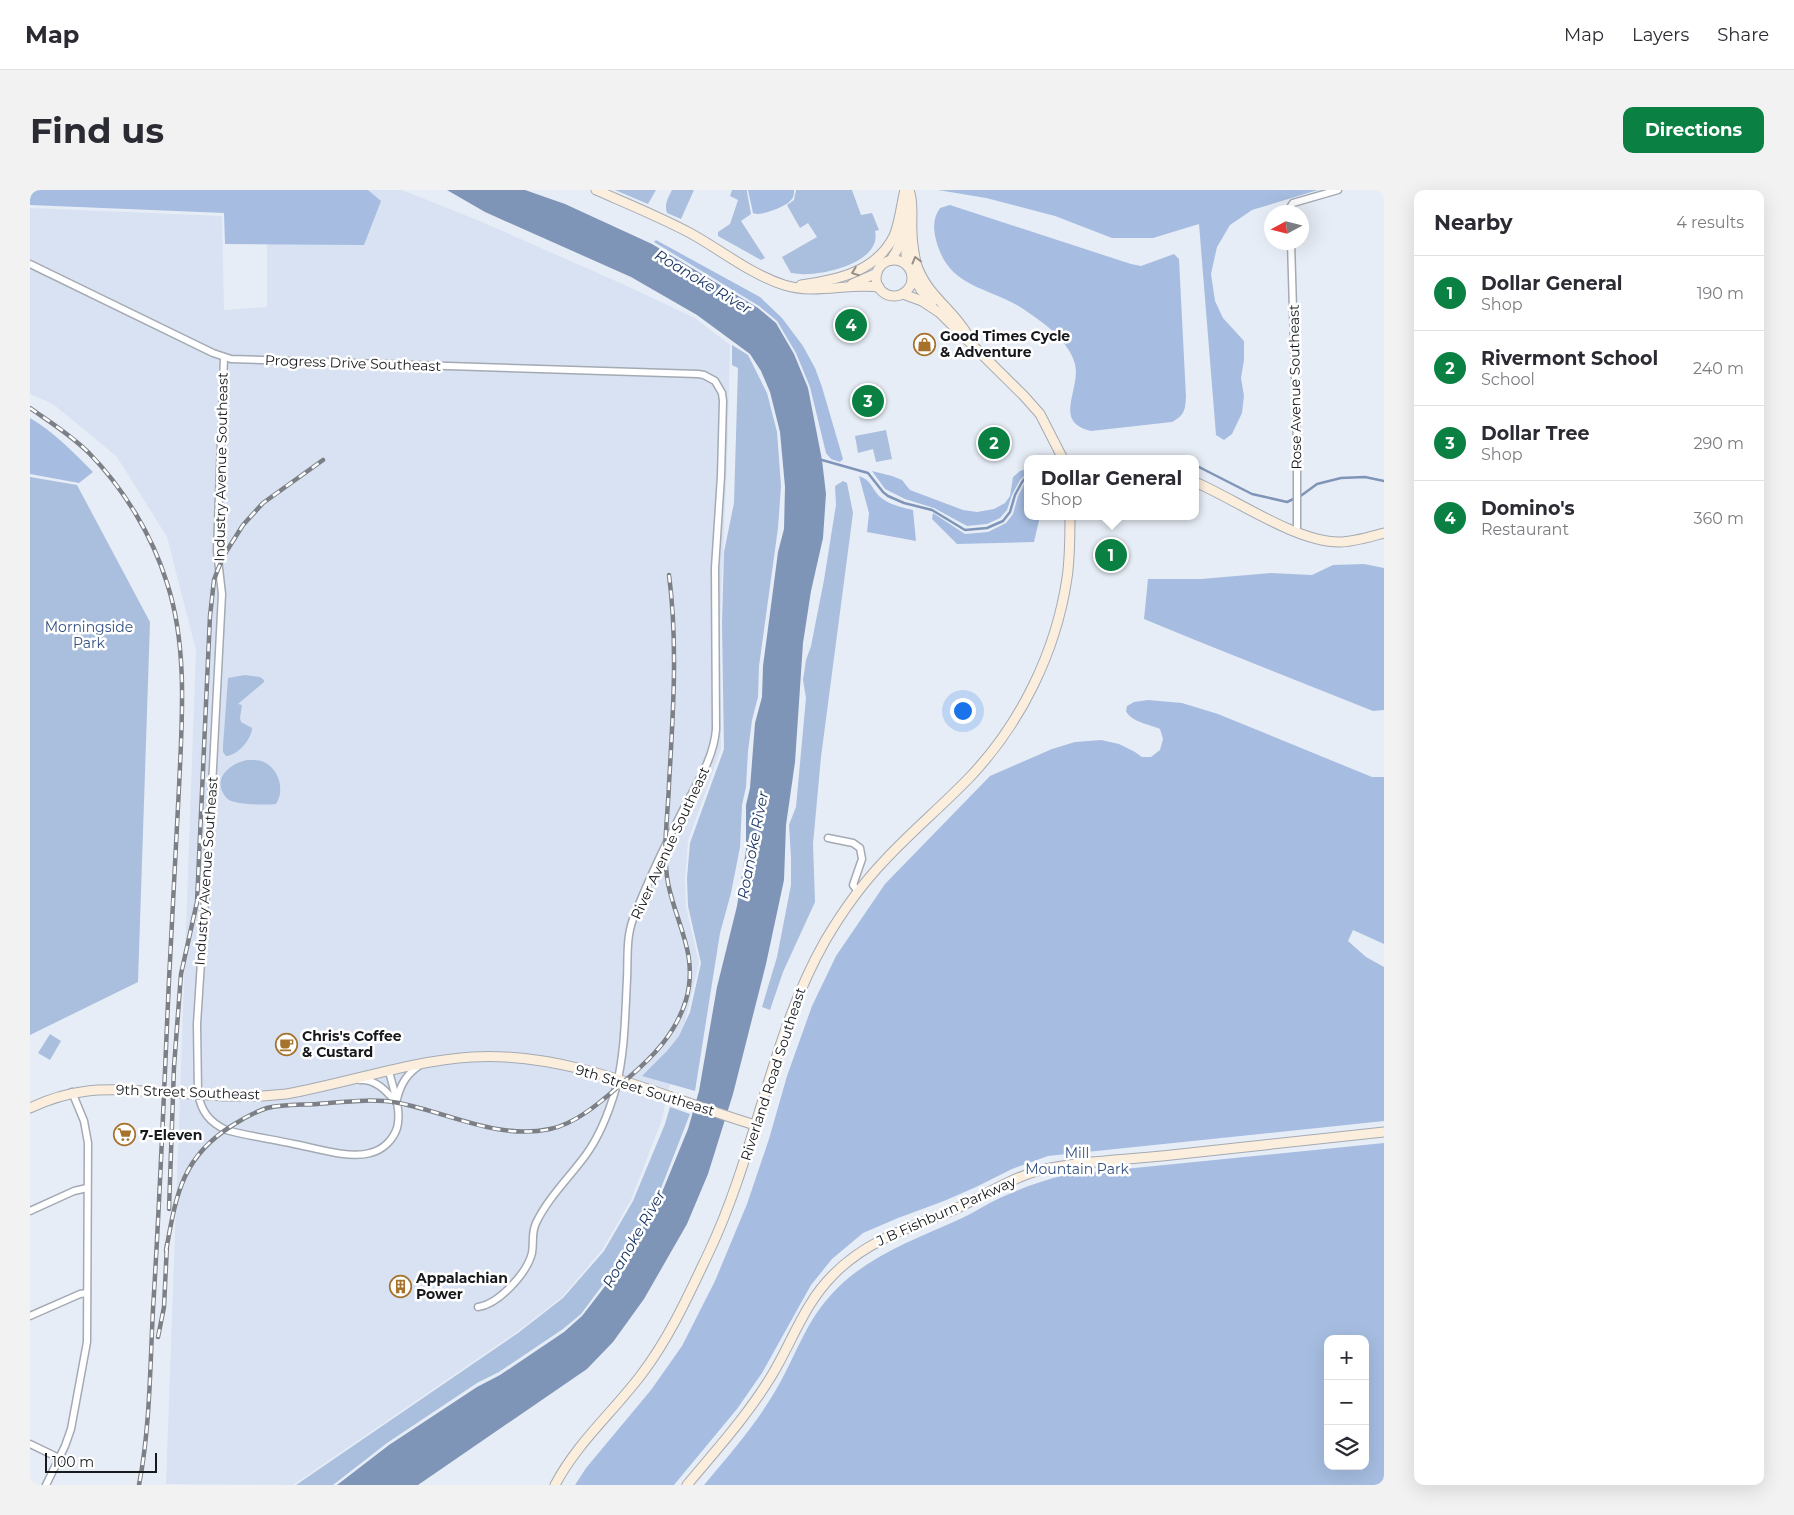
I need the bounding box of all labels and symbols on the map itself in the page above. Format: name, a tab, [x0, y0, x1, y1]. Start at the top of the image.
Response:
north arrow	[1264, 205, 1309, 250]
water label: Roanoke River	[651, 245, 756, 318]
one-way arrow	[912, 257, 922, 265]
one-way arrow	[851, 265, 860, 276]
street label: Rose Avenue Southeast	[1285, 304, 1305, 470]
pin: 4	[835, 306, 867, 344]
place label: Good Times Cycle & Adventure	[940, 327, 1070, 361]
shop icon: Good Times Cycle & Adventure	[912, 332, 936, 356]
street label: Progress Drive Southeast	[265, 351, 442, 375]
street label: Industry Avenue Southeast	[210, 372, 232, 562]
pin: 3	[852, 382, 884, 420]
pin: 2	[978, 424, 1010, 462]
pin: 1	[1095, 536, 1127, 574]
park label: Morningside Park	[45, 618, 133, 652]
your location	[950, 698, 976, 724]
street label: River Avenue Southeast	[627, 763, 713, 922]
street label: Industry Avenue Southeast	[190, 776, 222, 966]
water label: Roanoke River	[733, 788, 772, 900]
street label: Riverland Road Southeast	[736, 985, 810, 1163]
place label: Chris's Coffee & Custard	[302, 1027, 402, 1061]
cafe icon: Chris's Coffee & Custard	[274, 1032, 298, 1056]
street label: 9th Street Southeast	[573, 1060, 717, 1120]
street label: 9th Street Southeast	[116, 1080, 261, 1104]
supermarket icon: 7-Eleven	[112, 1123, 136, 1147]
place label: 7-Eleven	[140, 1126, 202, 1144]
park label: Mill Mountain Park	[1025, 1144, 1129, 1178]
street label: J B Fishburn Parkway	[873, 1172, 1019, 1250]
water label: Roanoke River	[598, 1186, 670, 1291]
place label: Appalachian Power	[415, 1269, 508, 1303]
building icon: Appalachian Power	[388, 1274, 412, 1298]
scale bar	[45, 1450, 158, 1473]

